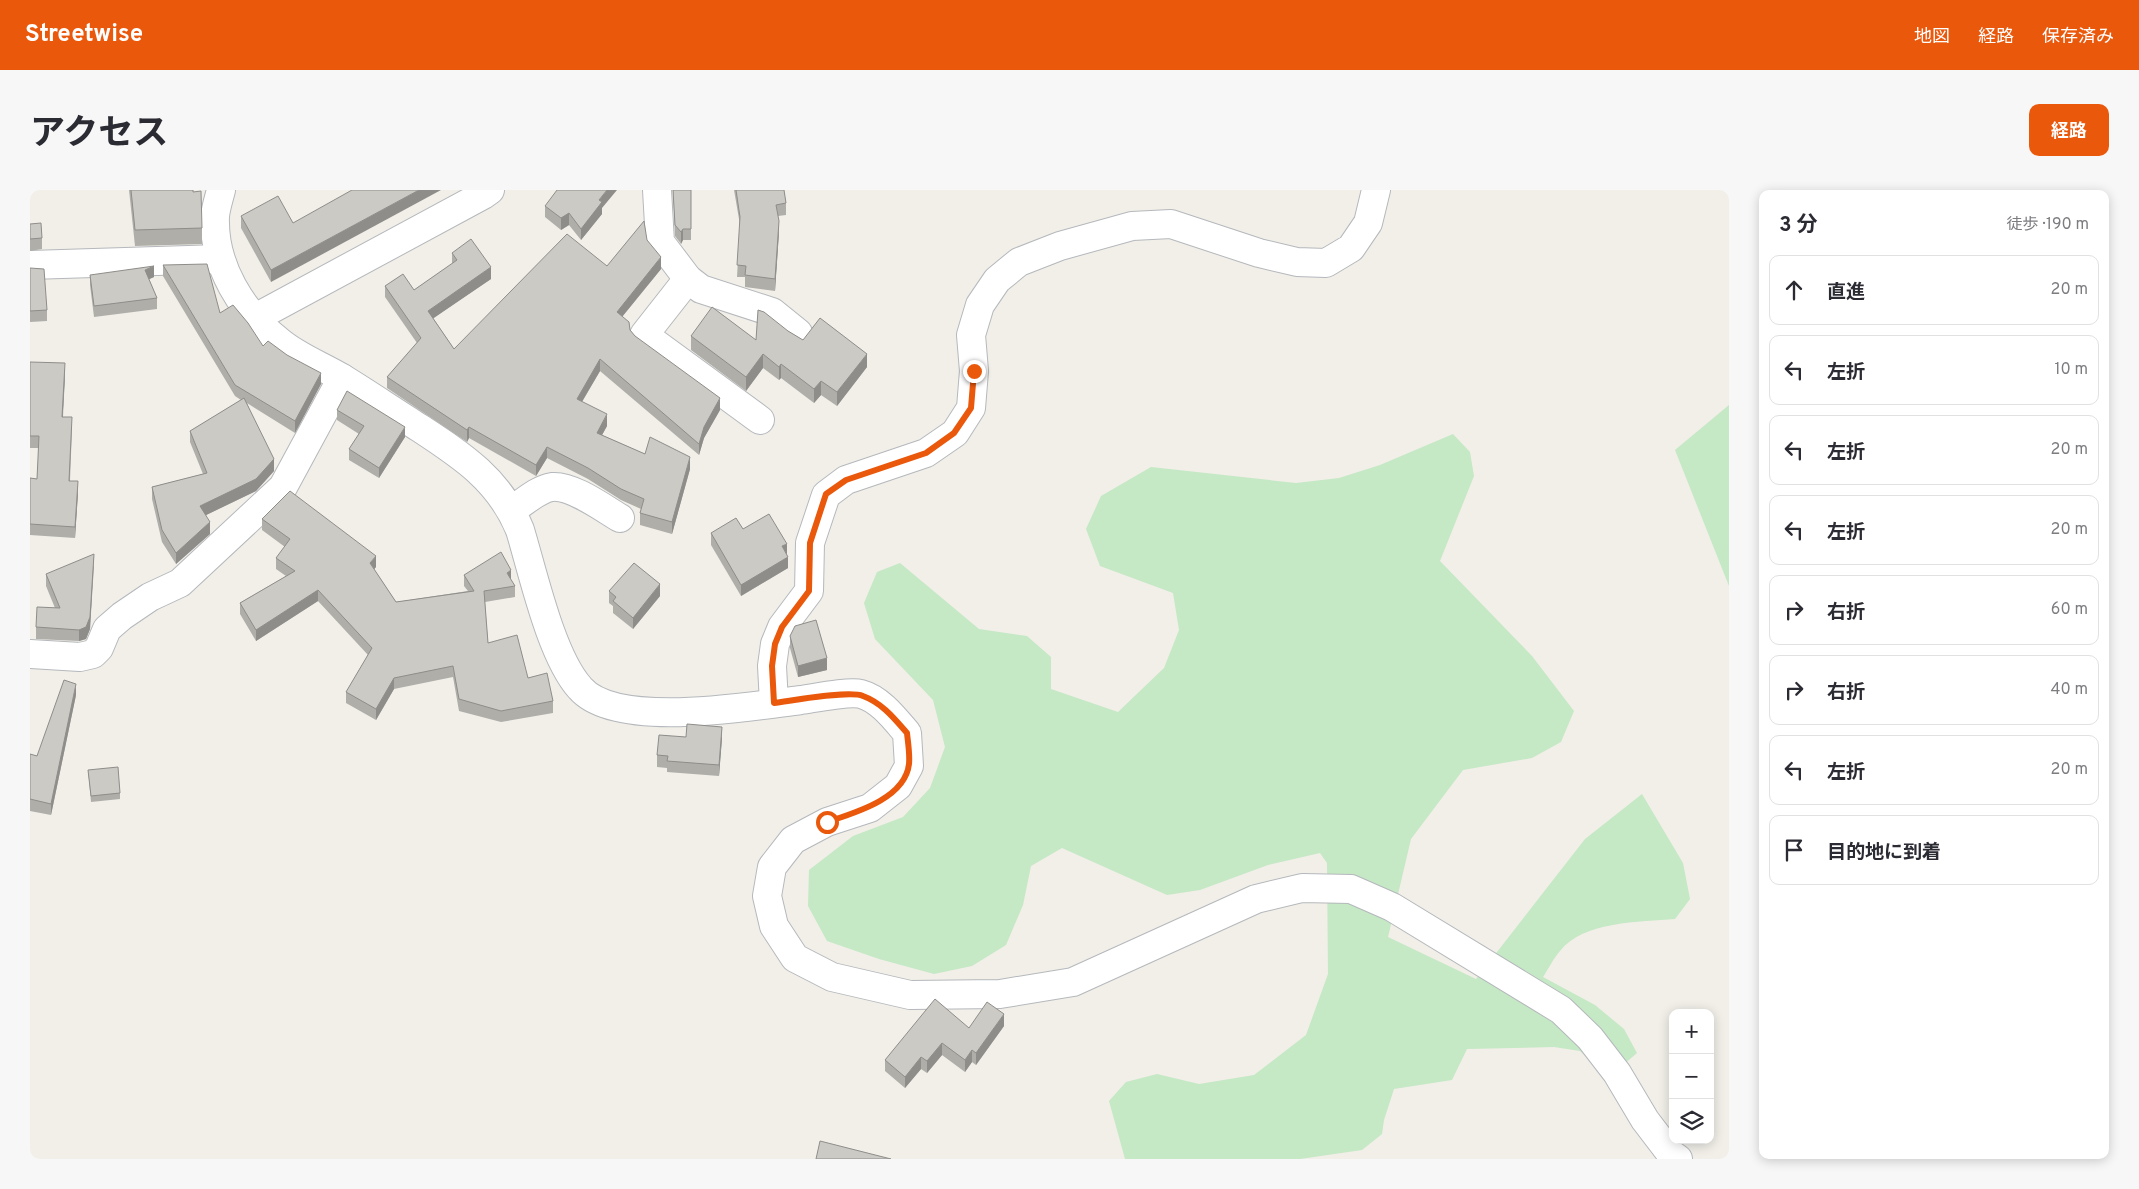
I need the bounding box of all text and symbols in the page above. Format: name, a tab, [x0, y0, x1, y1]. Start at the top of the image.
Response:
text: Streetwise	[25, 20, 143, 50]
text: 地図	[1914, 26, 1950, 49]
text: 経路	[1978, 26, 2014, 49]
text: 保存済み	[2042, 26, 2114, 49]
button: 経路	[2029, 104, 2109, 156]
text: アクセス	[30, 113, 168, 157]
text: 3 分	[1779, 212, 1818, 239]
text: 徒歩 · 190 m	[2007, 215, 2089, 235]
icon: ahead	[1780, 276, 1808, 304]
text: 20 m	[2051, 280, 2088, 300]
text: 直進	[1827, 281, 1865, 305]
icon: left	[1780, 356, 1808, 384]
route end	[963, 360, 986, 383]
text: 10 m	[2054, 360, 2088, 380]
text: 左折	[1827, 361, 1865, 385]
icon: left	[1780, 436, 1808, 464]
text: 20 m	[2051, 440, 2088, 460]
text: 左折	[1827, 441, 1865, 465]
icon: left	[1780, 516, 1808, 544]
text: 20 m	[2051, 520, 2088, 540]
text: 左折	[1827, 521, 1865, 545]
icon: right	[1780, 596, 1808, 624]
text: 60 m	[2051, 600, 2088, 620]
text: 右折	[1827, 601, 1865, 625]
icon: right	[1780, 676, 1808, 704]
text: 40 m	[2050, 680, 2088, 700]
text: 右折	[1827, 681, 1865, 705]
icon: left	[1780, 756, 1808, 784]
text: 20 m	[2051, 760, 2088, 780]
text: 左折	[1827, 761, 1865, 785]
route start	[816, 811, 839, 834]
icon: arrive	[1780, 836, 1808, 864]
text: 目的地に到着	[1827, 841, 1941, 865]
map controls	[1669, 1009, 1714, 1144]
button: +	[1669, 1009, 1714, 1054]
button: −	[1669, 1054, 1714, 1099]
button: layers	[1669, 1099, 1714, 1144]

